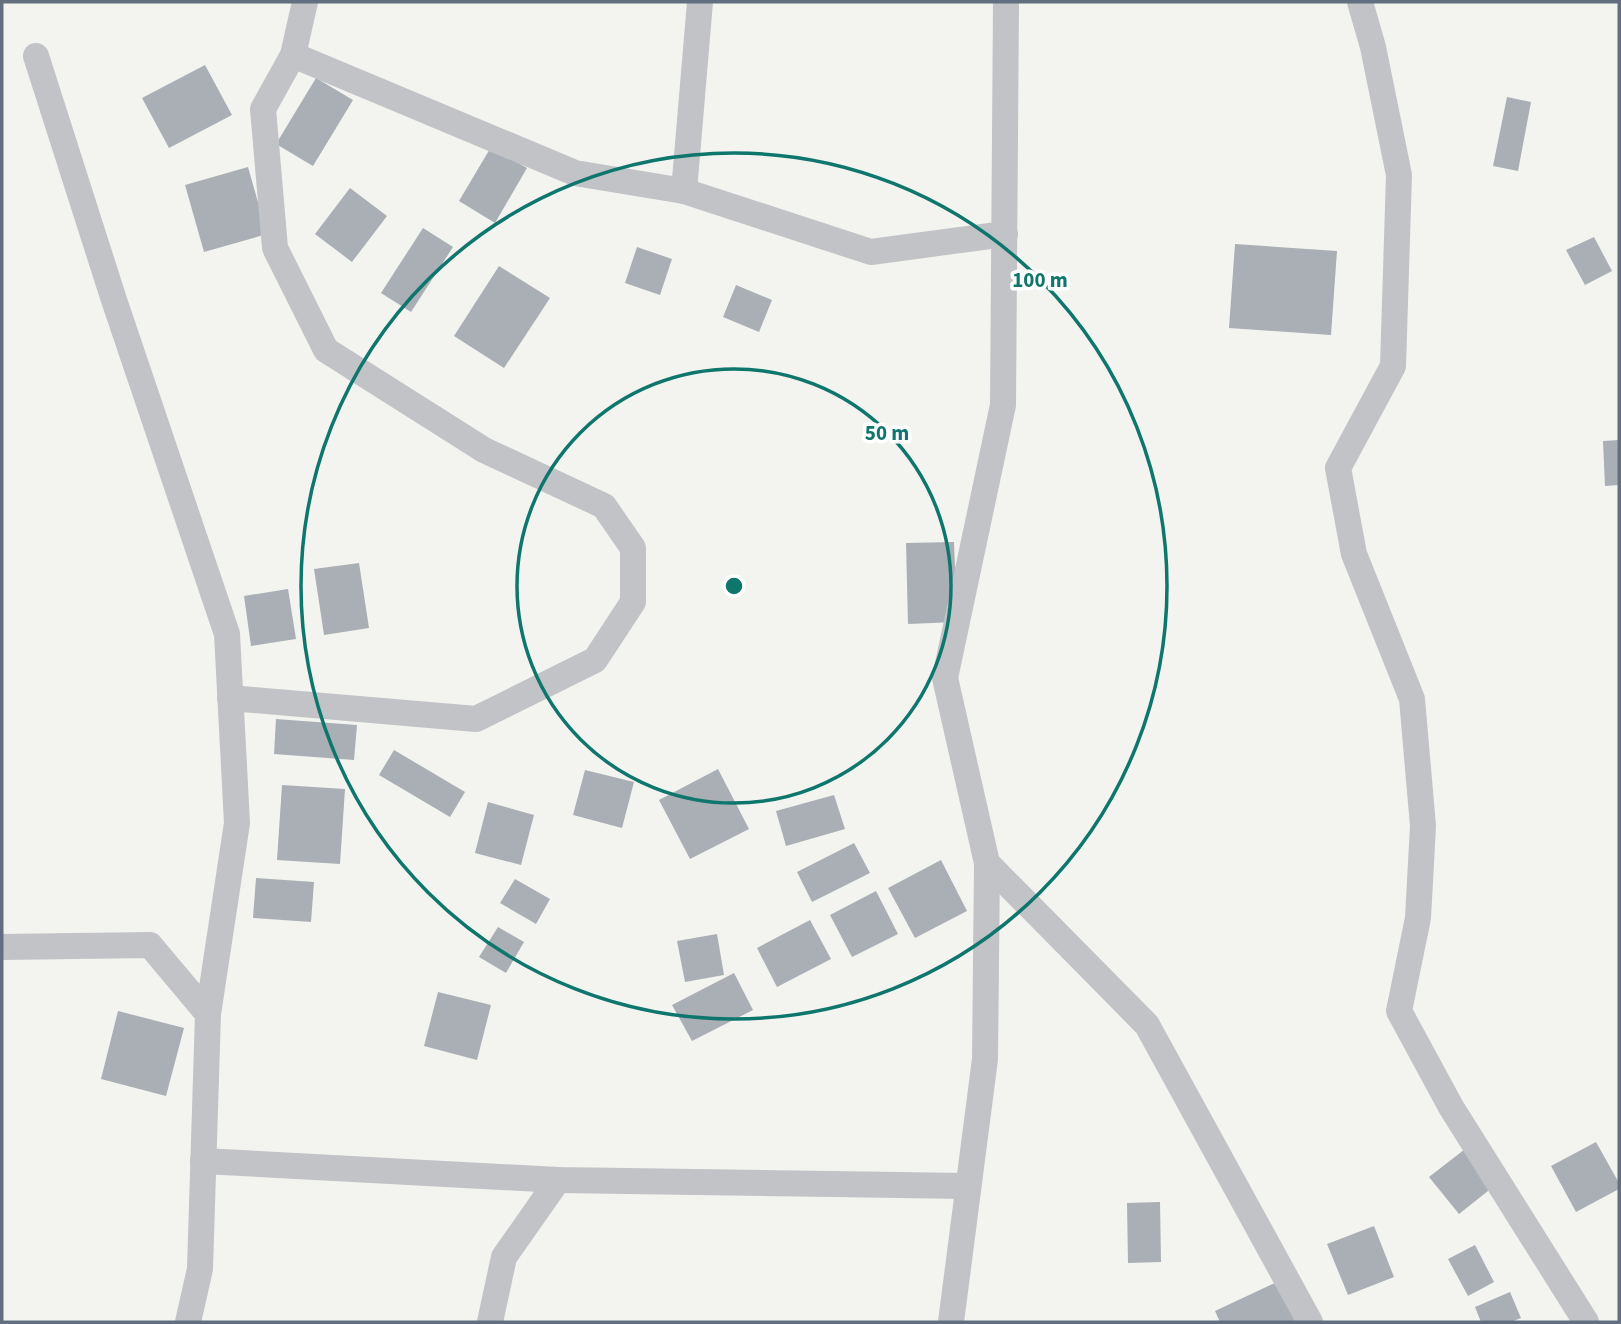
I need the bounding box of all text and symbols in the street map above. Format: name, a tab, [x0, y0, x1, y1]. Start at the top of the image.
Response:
text: 100 m	[1012, 265, 1068, 295]
text: 50 m	[865, 418, 909, 448]
centre of rings	[722, 574, 746, 598]

